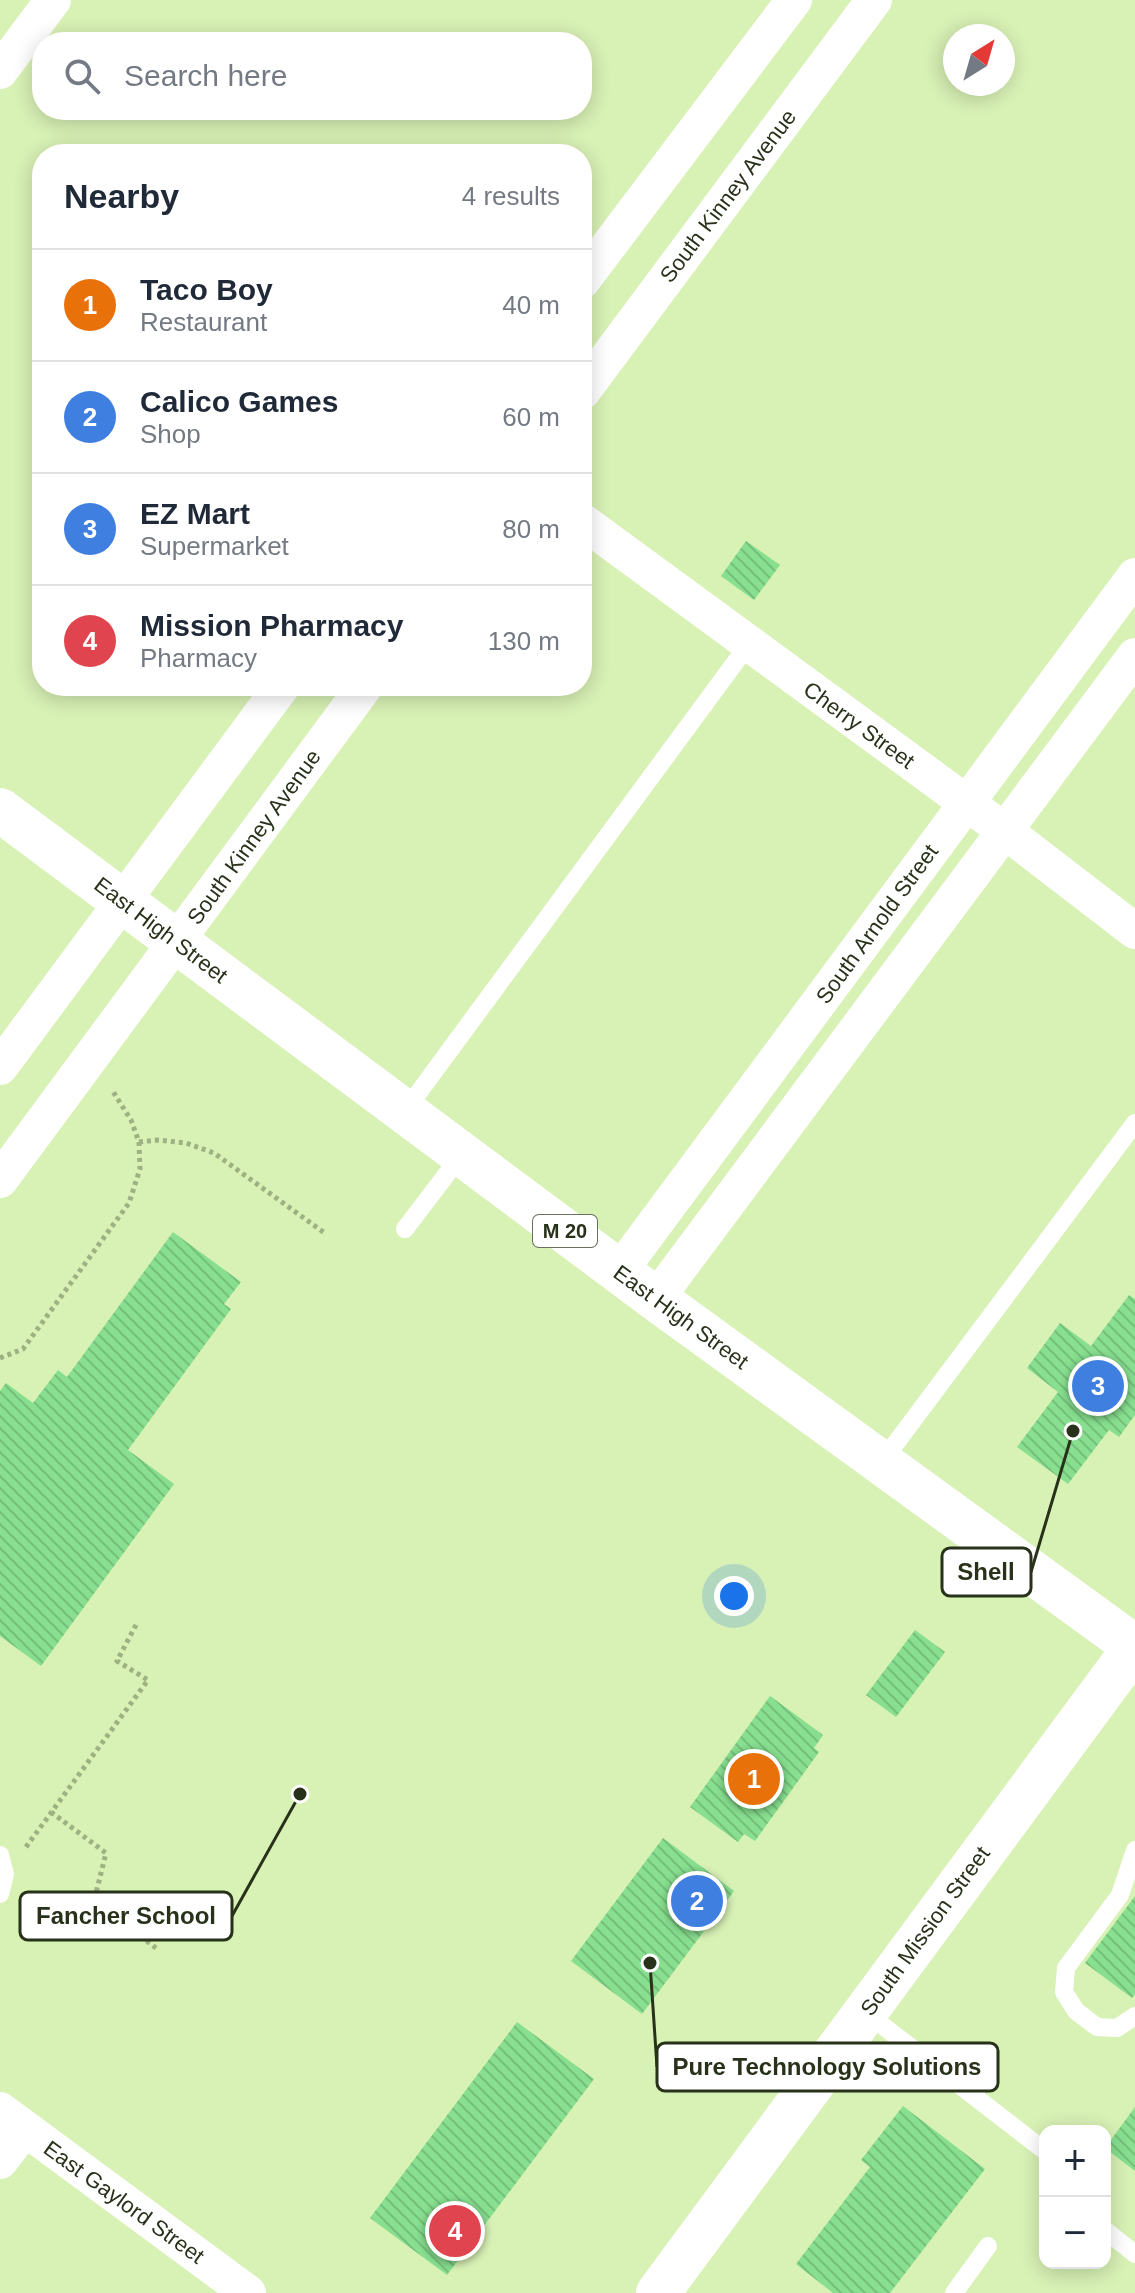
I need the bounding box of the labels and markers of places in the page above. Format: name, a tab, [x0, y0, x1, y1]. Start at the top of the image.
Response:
pin: 3	[1072, 1356, 1124, 1416]
callout: Shell	[942, 1548, 1031, 1596]
pin: 1	[728, 1749, 780, 1809]
pin: 2	[671, 1871, 723, 1931]
callout: Fancher School	[20, 1892, 232, 1940]
callout: Pure Technology Solutions	[657, 2043, 998, 2091]
pin: 4	[429, 2201, 481, 2261]

